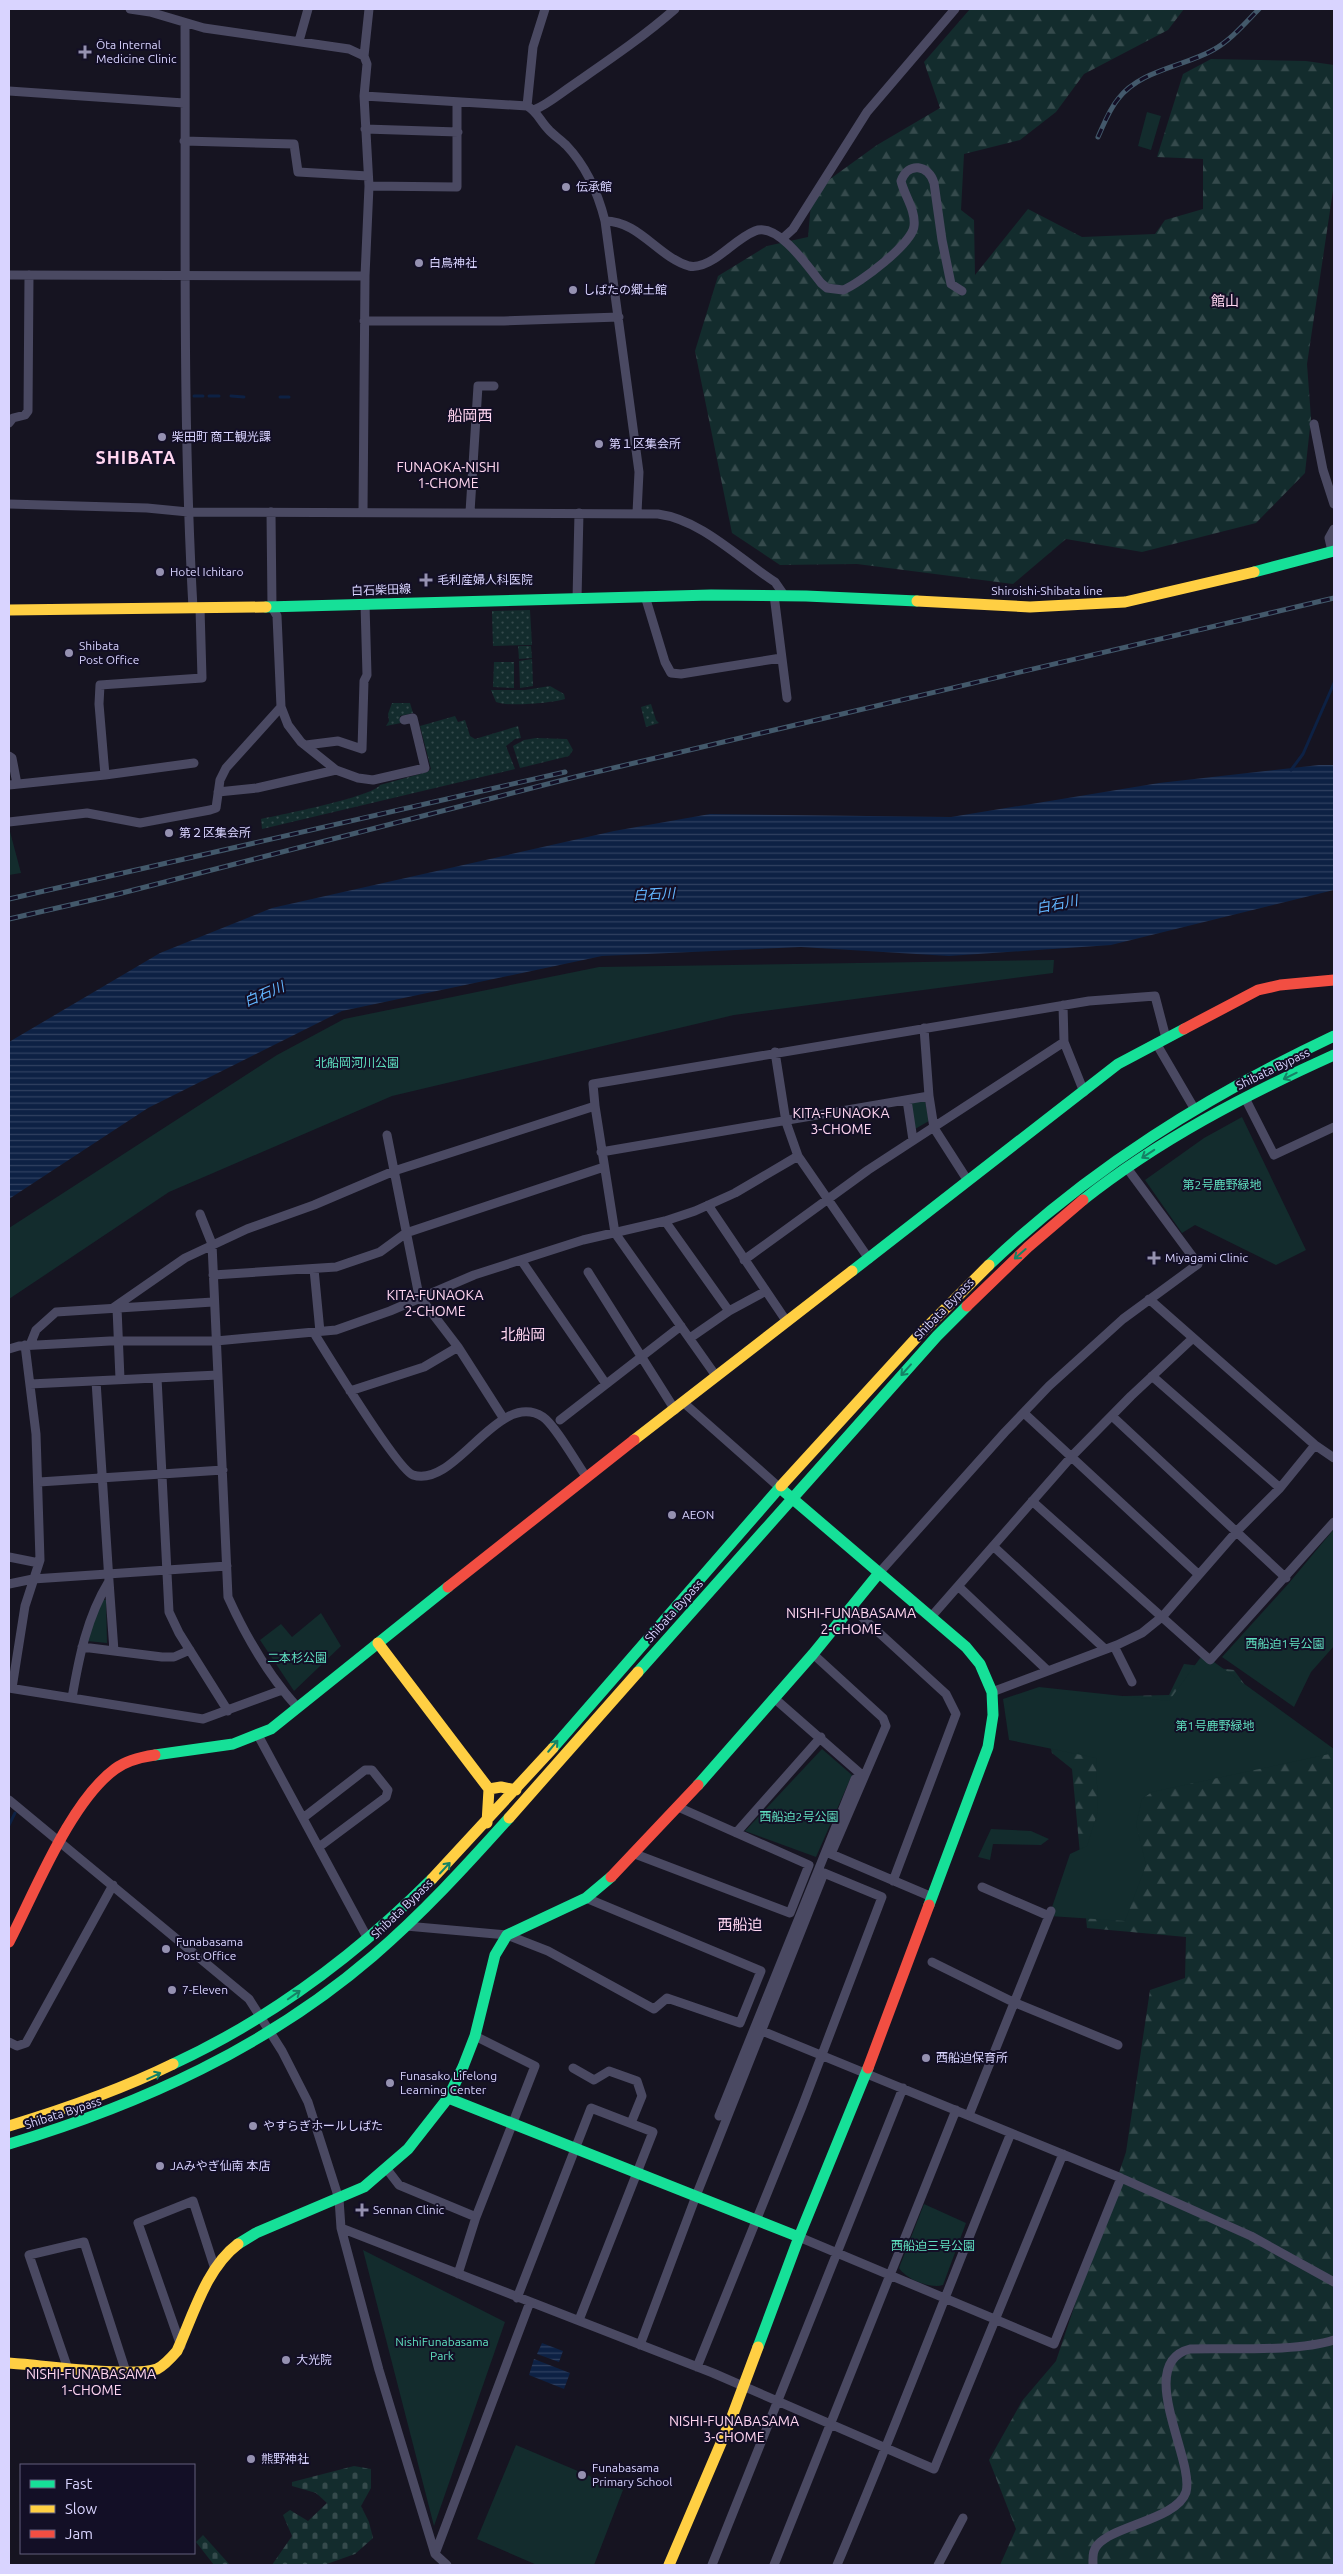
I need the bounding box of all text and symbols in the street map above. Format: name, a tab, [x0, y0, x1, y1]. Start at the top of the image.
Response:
place label: Ōta Internal Medicine Clinic	[96, 38, 177, 65]
marker: Ōta Internal Medicine Clinic	[78, 45, 92, 59]
place label: 伝承館	[576, 180, 612, 193]
marker: 伝承館	[560, 181, 572, 193]
place label: 白鳥神社	[429, 256, 477, 269]
marker: 白鳥神社	[413, 257, 425, 269]
place label: しばたの郷土館	[583, 283, 667, 296]
marker: しばたの郷土館	[567, 284, 579, 296]
district label: 館山	[1211, 293, 1239, 309]
district label: 船岡西	[447, 407, 493, 424]
place label: 柴田町 商工観光課	[172, 430, 271, 443]
marker: 柴田町 商工観光課	[156, 431, 168, 443]
place label: 第１区集会所	[609, 437, 681, 450]
marker: 第１区集会所	[593, 438, 605, 450]
district label: SHIBATA	[96, 447, 176, 467]
district label: FUNAOKA-NISHI 1-CHOME	[396, 459, 500, 491]
place label: Hotel Ichitaro	[170, 565, 243, 578]
marker: Hotel Ichitaro	[154, 566, 166, 578]
marker: 毛利産婦人科医院	[419, 573, 433, 587]
place label: 毛利産婦人科医院	[437, 573, 533, 586]
street label: 白石柴田線	[351, 582, 411, 597]
street label: Shiroishi-Shibata line	[991, 584, 1103, 597]
place label: Shibata Post Office	[79, 639, 139, 666]
marker: Shibata Post Office	[63, 647, 75, 659]
place label: 第２区集会所	[179, 826, 251, 839]
marker: 第２区集会所	[163, 827, 175, 839]
water label: 白石川	[633, 885, 677, 903]
water label: 白石川	[1035, 892, 1081, 916]
water label: 白石川	[242, 978, 288, 1010]
street label: Shibata Bypass	[1234, 1045, 1312, 1092]
park label: 北船岡河川公園	[315, 1056, 399, 1069]
one-way arrow	[1283, 1071, 1298, 1081]
district label: KITA-FUNAOKA 3-CHOME	[792, 1105, 890, 1137]
one-way arrow	[1141, 1149, 1155, 1159]
park label: 第2号鹿野緑地	[1183, 1178, 1261, 1191]
one-way arrow	[1013, 1248, 1026, 1260]
marker: Miyagami Clinic	[1147, 1251, 1161, 1265]
place label: Miyagami Clinic	[1165, 1251, 1249, 1264]
street label: Shibata Bypass	[911, 1275, 976, 1342]
district label: KITA-FUNAOKA 2-CHOME	[386, 1287, 484, 1319]
district label: 北船岡	[500, 1326, 546, 1343]
one-way arrow	[901, 1363, 912, 1376]
place label: AEON	[682, 1508, 714, 1521]
marker: AEON	[666, 1509, 678, 1521]
street label: Shibata Bypass	[642, 1577, 705, 1645]
district label: NISHI-FUNABASAMA 2-CHOME	[786, 1605, 916, 1637]
park label: 西船迫1号公園	[1246, 1637, 1324, 1650]
park label: 二本杉公園	[267, 1651, 327, 1664]
park label: 第1号鹿野緑地	[1176, 1719, 1254, 1732]
one-way arrow	[547, 1740, 558, 1753]
park label: 西船迫2号公園	[760, 1810, 838, 1823]
one-way arrow	[439, 1861, 451, 1874]
street label: Shibata Bypass	[368, 1876, 435, 1941]
district label: 西船迫	[717, 1916, 763, 1933]
place label: Funabasama Post Office	[176, 1935, 243, 1962]
marker: Funabasama Post Office	[160, 1943, 172, 1955]
place label: 7-Eleven	[182, 1983, 228, 1996]
marker: 7-Eleven	[166, 1984, 178, 1996]
one-way arrow	[287, 1990, 301, 2000]
place label: 西船迫保育所	[936, 2051, 1008, 2064]
marker: 西船迫保育所	[920, 2052, 932, 2064]
place label: Funasako Lifelong Learning Center	[400, 2069, 497, 2096]
one-way arrow	[146, 2070, 161, 2080]
marker: Funasako Lifelong Learning Center	[384, 2077, 396, 2089]
street label: Shibata Bypass	[23, 2094, 103, 2131]
place label: やすらぎホールしばた	[263, 2119, 383, 2132]
marker: やすらぎホールしばた	[247, 2120, 259, 2132]
place label: JAみやぎ仙南 本店	[170, 2159, 270, 2172]
marker: JAみやぎ仙南 本店	[154, 2160, 166, 2172]
marker: Sennan Clinic	[355, 2203, 369, 2217]
place label: Sennan Clinic	[373, 2203, 445, 2216]
park label: 西船迫三号公園	[891, 2239, 975, 2252]
park label: NishiFunabasama Park	[395, 2335, 489, 2362]
place label: 大光院	[296, 2353, 332, 2366]
marker: 大光院	[280, 2354, 292, 2366]
district label: NISHI-FUNABASAMA 1-CHOME	[26, 2366, 156, 2398]
district label: NISHI-FUNABASAMA 3-CHOME	[669, 2413, 799, 2445]
place label: 熊野神社	[261, 2452, 309, 2465]
marker: 熊野神社	[245, 2453, 257, 2465]
place label: Funabasama Primary School	[592, 2461, 672, 2488]
legend	[20, 2464, 195, 2554]
marker: Funabasama Primary School	[576, 2469, 588, 2481]
text: Fast	[65, 2475, 93, 2492]
text: Slow	[65, 2500, 98, 2517]
text: Jam	[65, 2525, 93, 2542]

